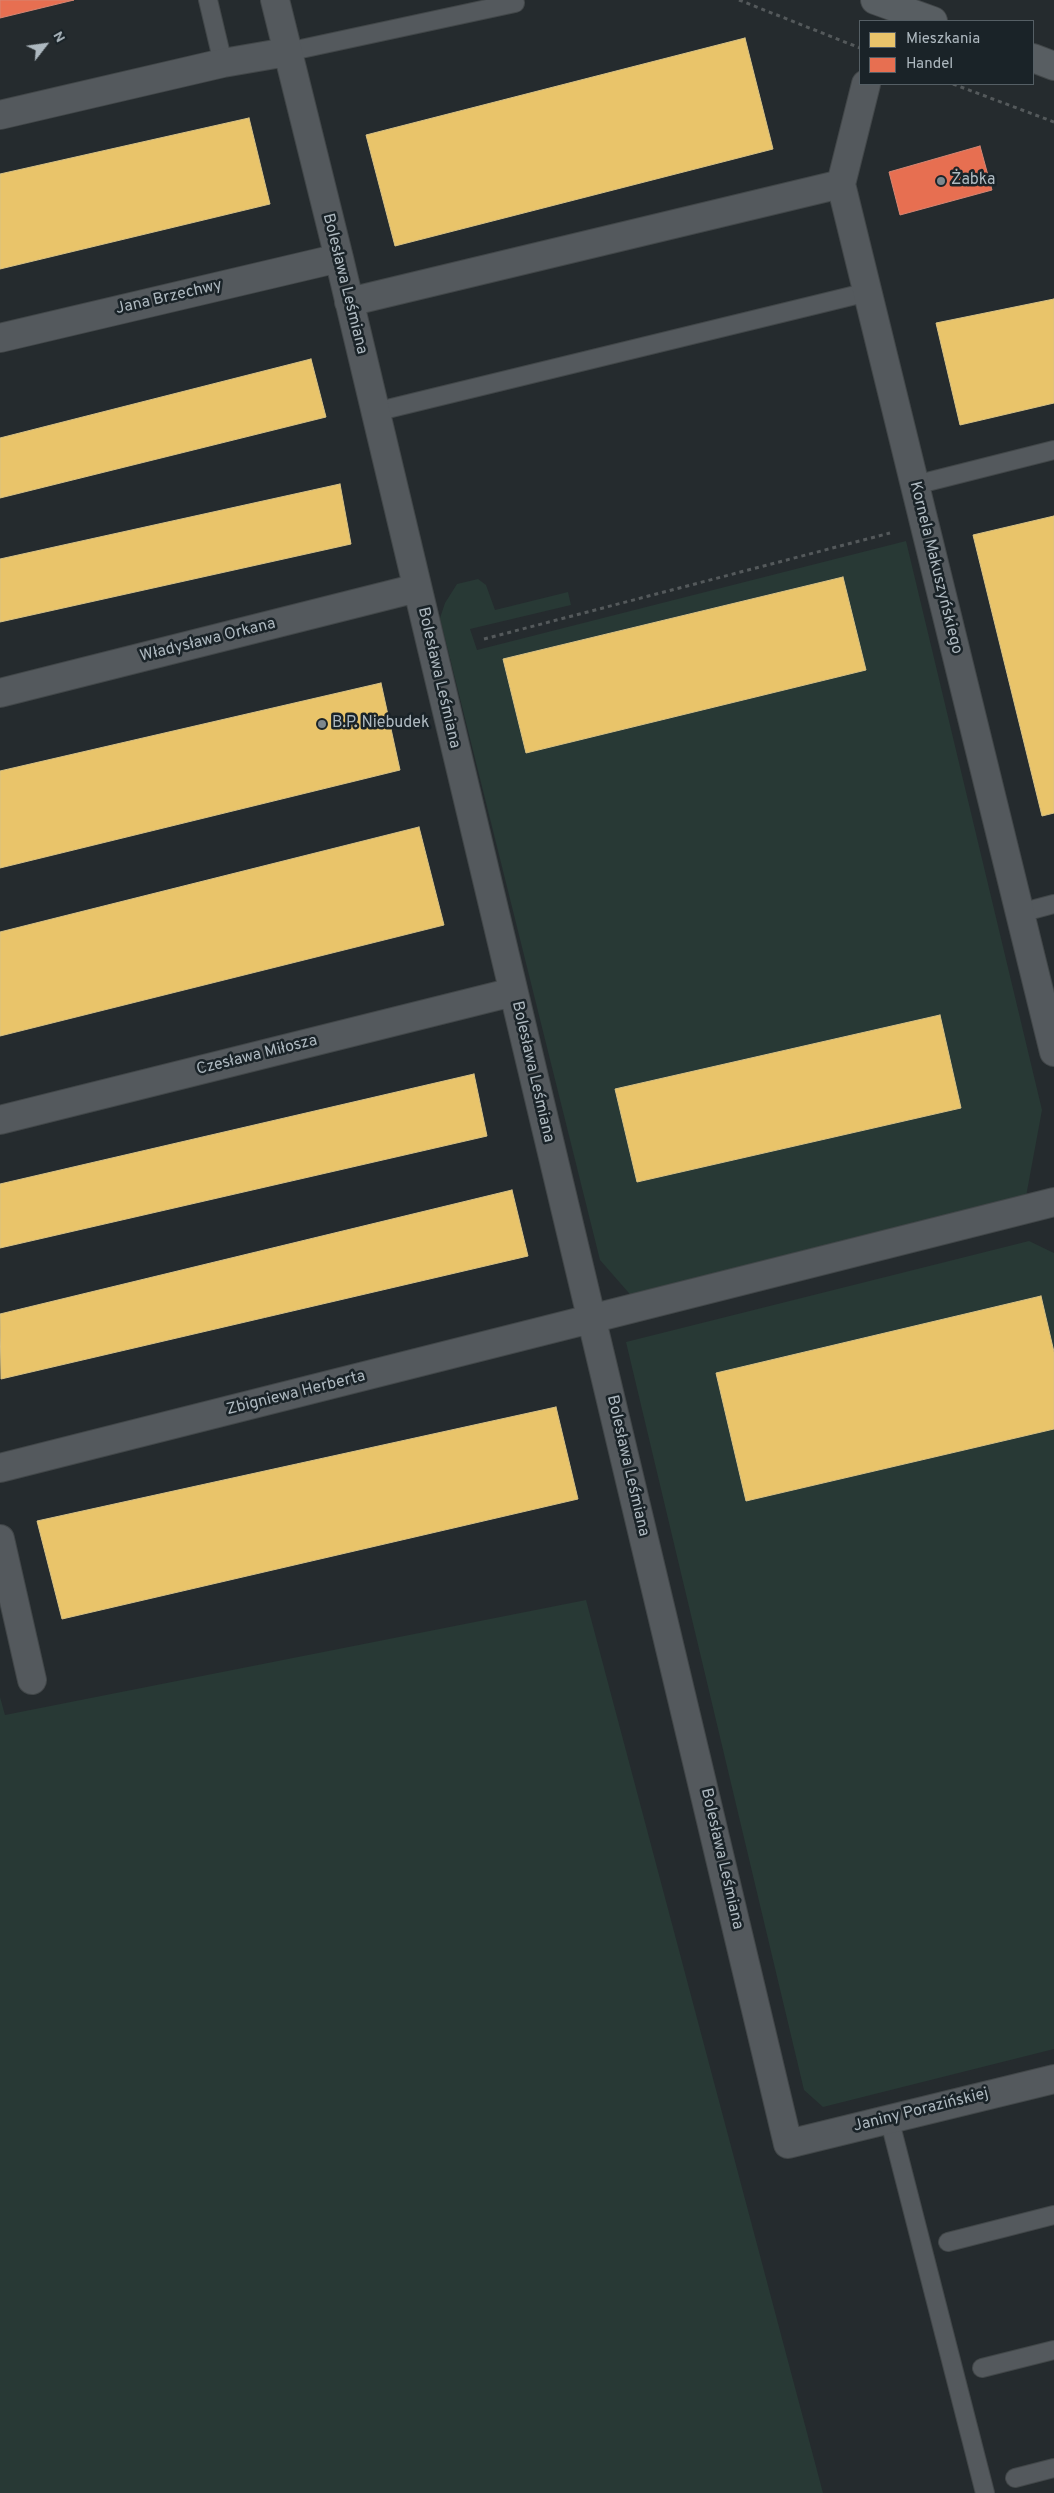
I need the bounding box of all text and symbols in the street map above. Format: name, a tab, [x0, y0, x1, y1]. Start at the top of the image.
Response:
north arrow	[20, 20, 70, 70]
legend	[859, 20, 1034, 85]
text: N	[49, 29, 68, 46]
text: Mieszkania	[906, 30, 980, 49]
text: Handel	[906, 55, 953, 74]
place label: Żabka	[951, 171, 995, 191]
marker: Żabka	[935, 175, 947, 187]
street label: Bolesława Leśmiana	[317, 212, 371, 356]
street label: Jana Brzechwy	[114, 276, 224, 320]
street label: Kornela Makuszyńskiego	[904, 480, 966, 656]
street label: Bolesława Leśmiana	[412, 605, 464, 751]
street label: Władysława Orkana	[138, 615, 278, 667]
place label: B.P. Niebudek	[332, 714, 429, 734]
marker: B.P. Niebudek	[316, 718, 328, 730]
street label: Bolesława Leśmiana	[506, 999, 558, 1145]
street label: Czesława Miłosza	[195, 1032, 319, 1080]
street label: Zbigniewa Herberta	[225, 1367, 367, 1421]
street label: Bolesława Leśmiana	[601, 1393, 653, 1539]
street label: Bolesława Leśmiana	[695, 1786, 747, 1932]
street label: Janiny Porazińskiej	[851, 2085, 991, 2137]

